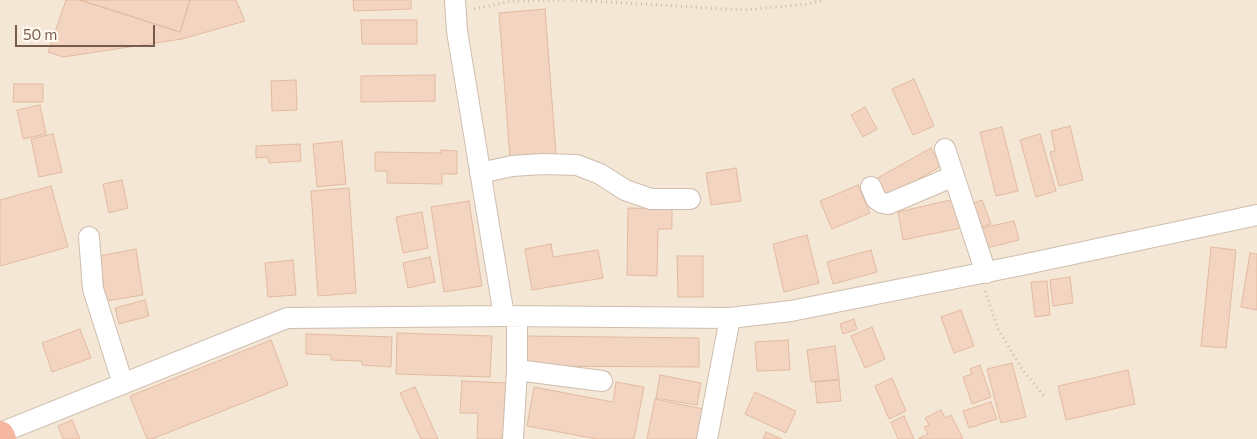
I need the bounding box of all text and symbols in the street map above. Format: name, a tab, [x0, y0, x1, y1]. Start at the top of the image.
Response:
scale bar	[18, 15, 158, 47]
text: 50 m	[23, 25, 57, 43]

